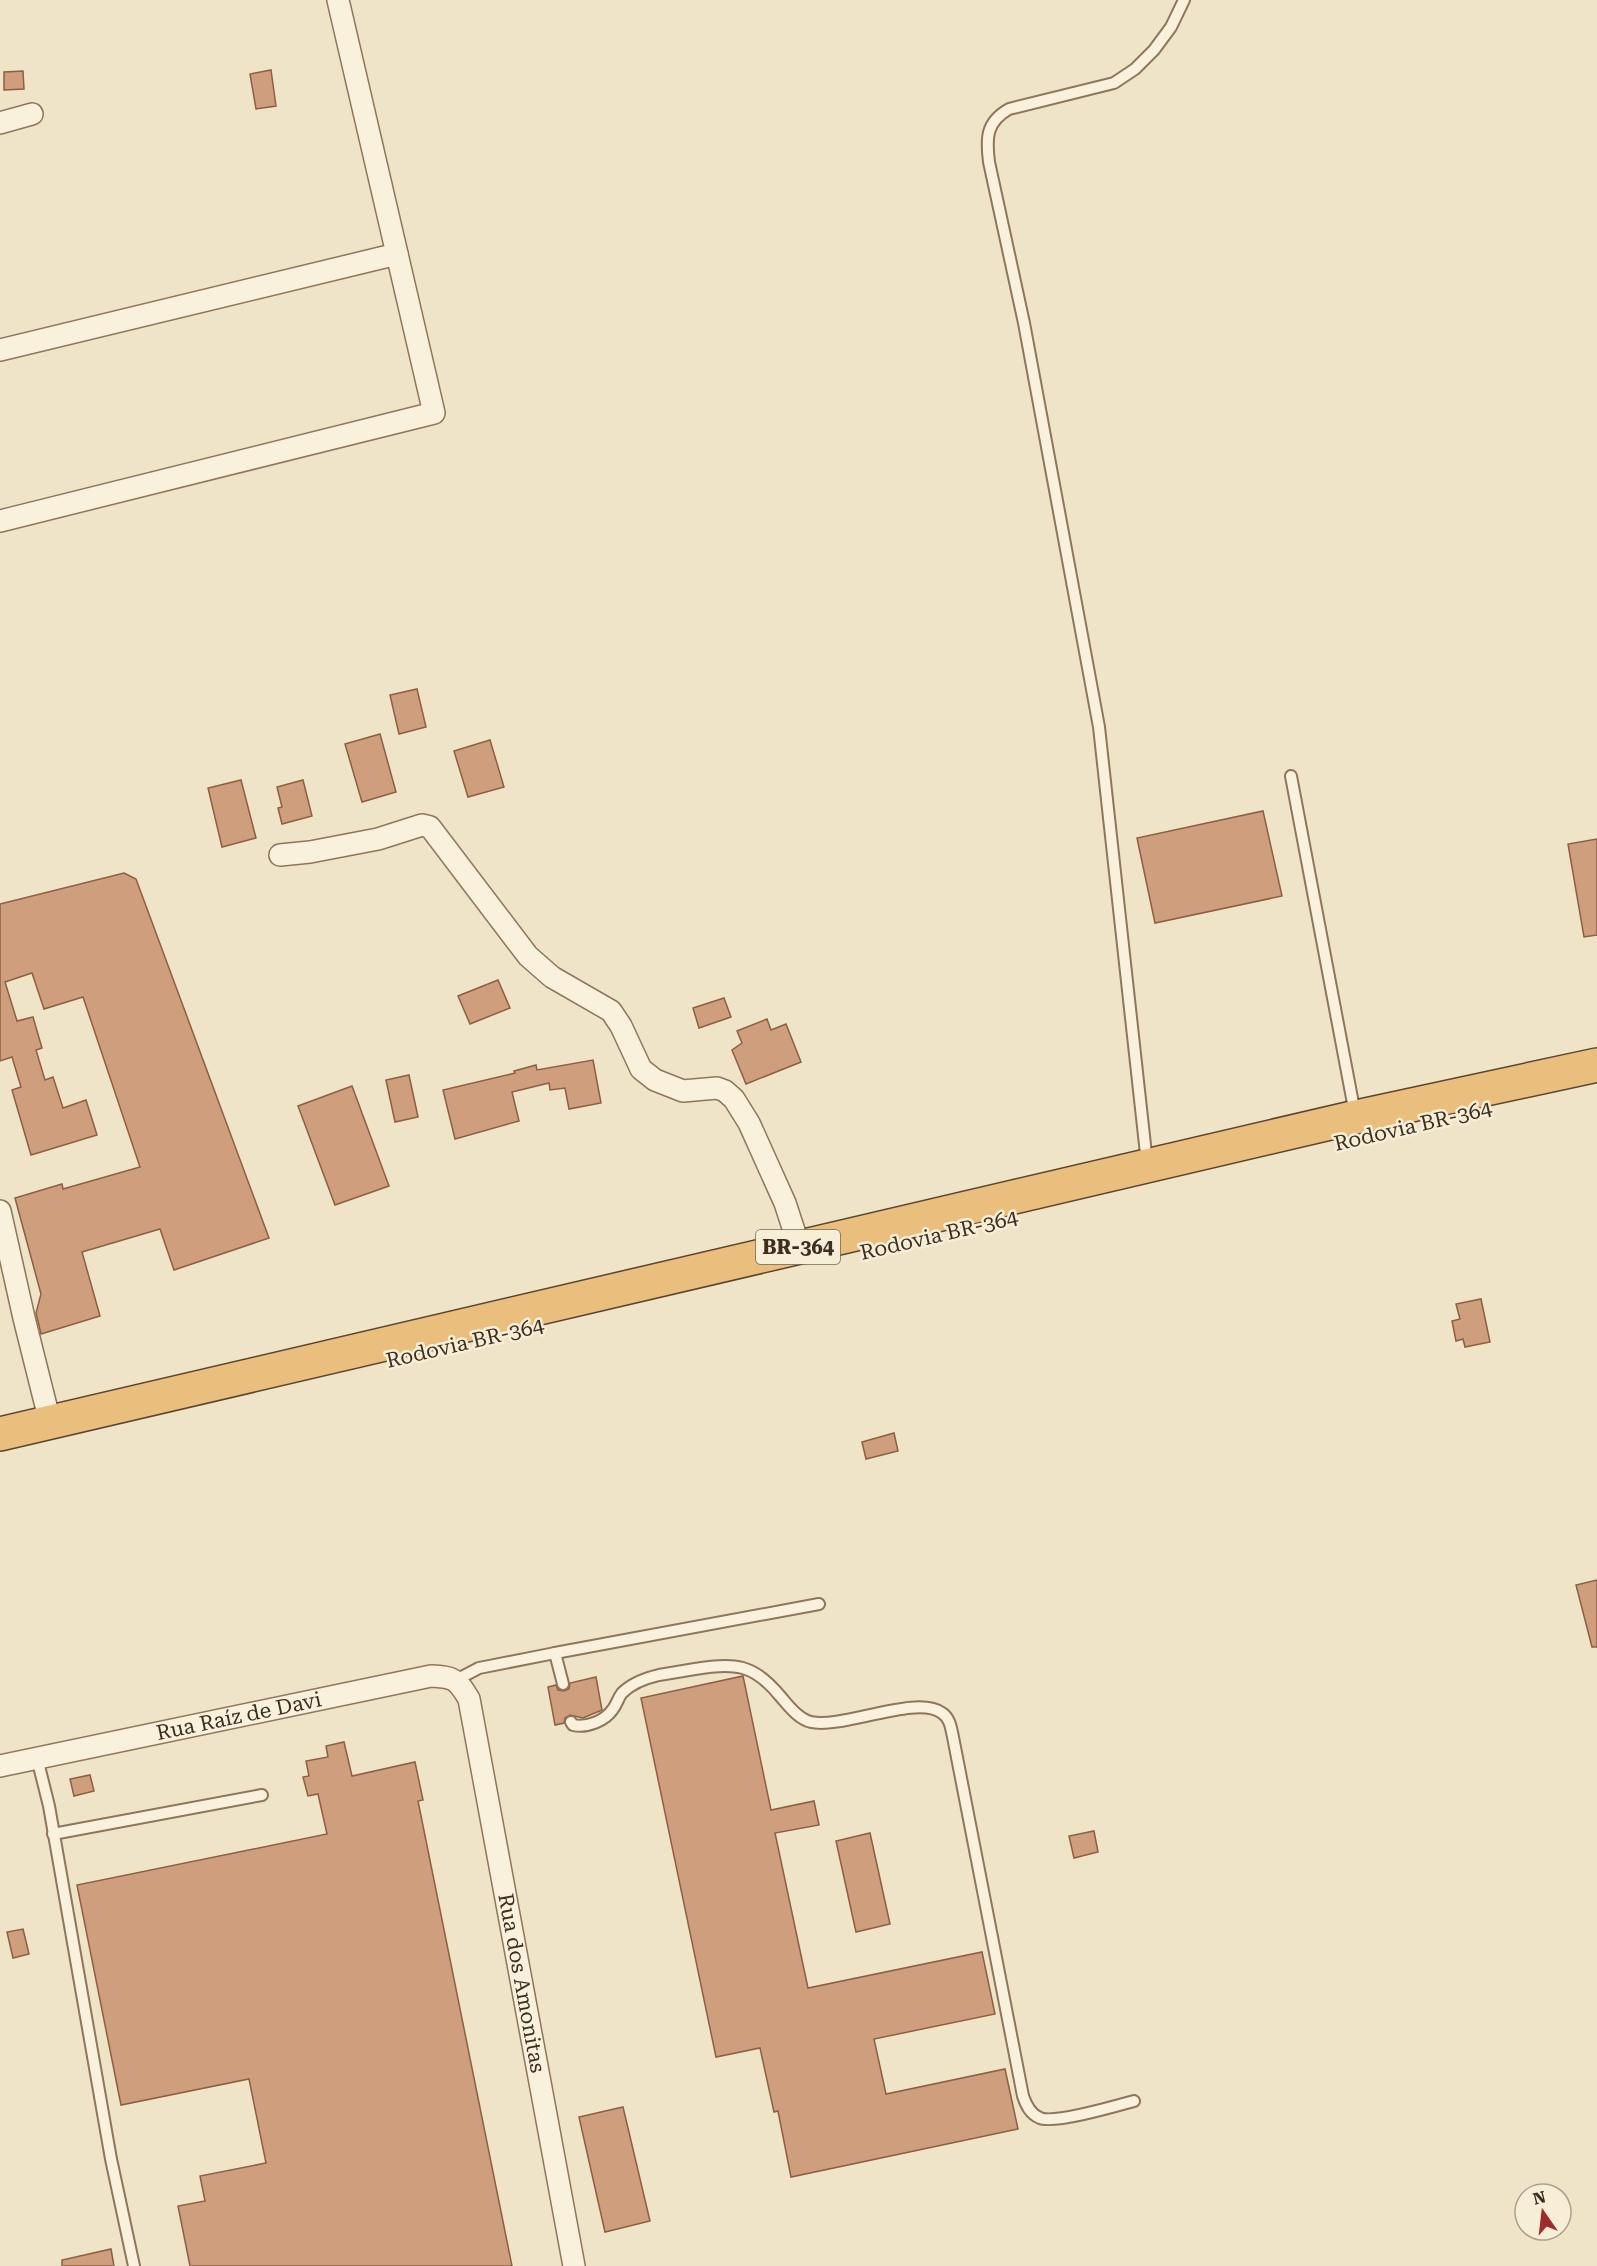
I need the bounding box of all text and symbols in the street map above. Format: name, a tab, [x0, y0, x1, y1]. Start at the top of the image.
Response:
street label: Rodovia BR-364	[1332, 1096, 1495, 1156]
street label: Rodovia BR-364	[858, 1205, 1021, 1265]
road number: BR-364	[756, 1230, 840, 1264]
street label: Rodovia BR-364	[384, 1313, 547, 1373]
street label: Rua Raíz de Davi	[154, 1687, 324, 1745]
street label: Rua dos Amonitas	[493, 1891, 550, 2075]
north arrow	[1513, 2182, 1573, 2242]
text: N	[1531, 2187, 1548, 2209]

